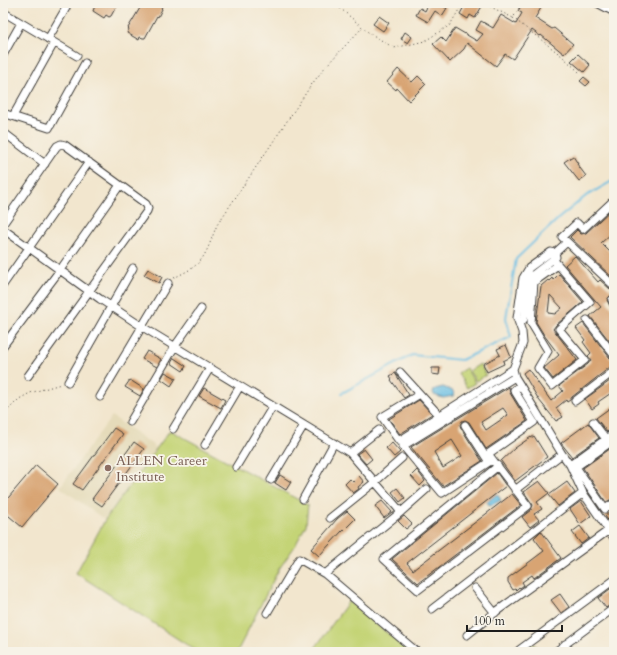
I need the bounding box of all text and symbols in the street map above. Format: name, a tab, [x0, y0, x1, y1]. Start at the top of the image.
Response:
place label: ALLEN Career Institute	[116, 451, 208, 486]
marker: ALLEN Career Institute	[103, 463, 113, 473]
scale bar	[467, 607, 562, 633]
text: 100 m	[473, 613, 506, 629]

